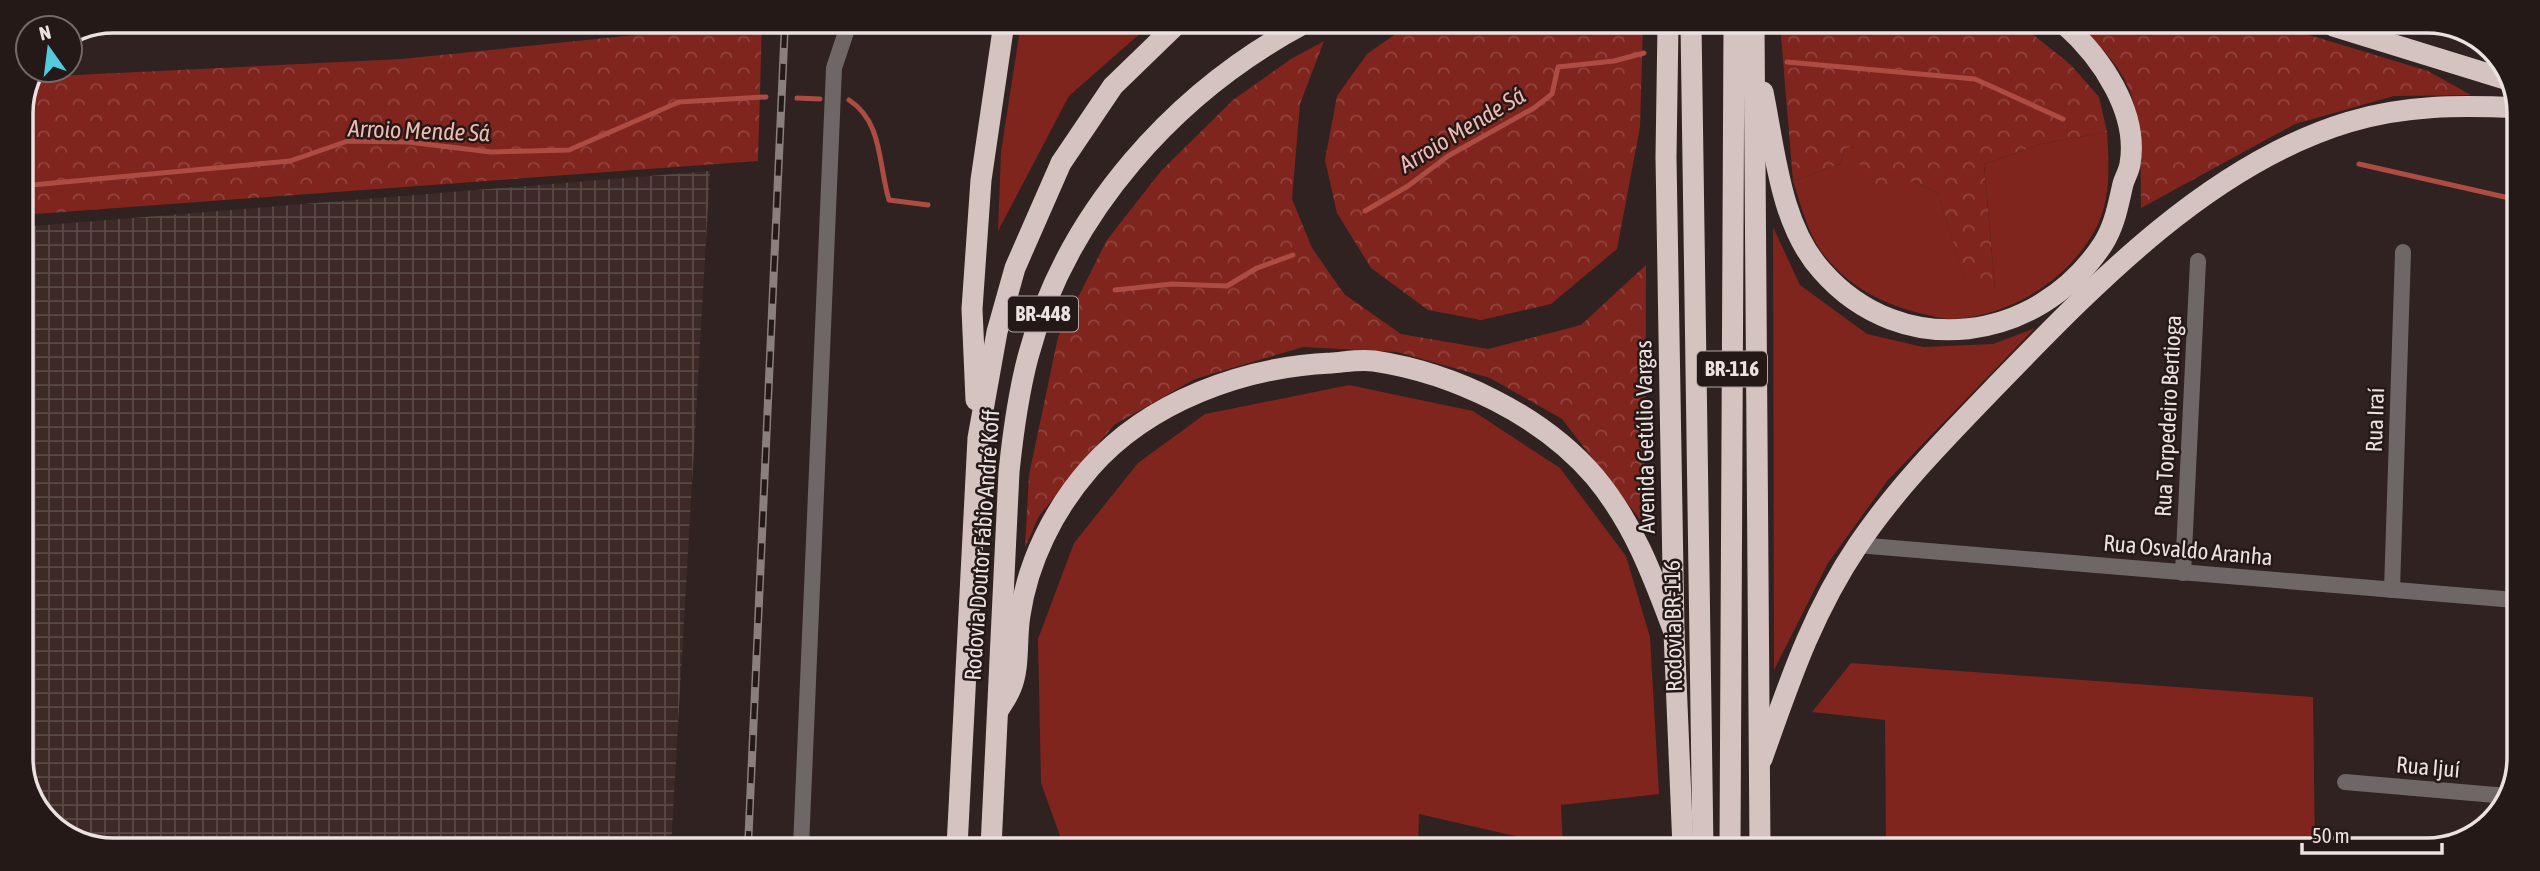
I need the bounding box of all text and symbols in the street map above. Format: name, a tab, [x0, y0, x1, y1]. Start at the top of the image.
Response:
north arrow	[14, 14, 84, 84]
text: N	[37, 20, 53, 45]
water label: Arroio Mende Sá	[1393, 81, 1530, 178]
water label: Arroio Mende Sá	[347, 114, 490, 146]
road number: BR-448	[1008, 296, 1078, 332]
street label: Rua Torpedeiro Bertioga	[2150, 314, 2186, 518]
street label: Avenida Getúlio Vargas	[1630, 340, 1660, 534]
road number: BR-116	[1697, 352, 1767, 386]
street label: Rua Iraí	[2361, 387, 2389, 453]
street label: Rodovia Doutor Fábio André Koff	[960, 408, 1004, 681]
street label: Rua Osvaldo Aranha	[2102, 530, 2274, 570]
street label: Rodovia BR-116	[1659, 560, 1687, 692]
street label: Rua Ijuí	[2395, 751, 2461, 783]
scale bar	[2302, 812, 2442, 856]
text: 50 m	[2312, 823, 2350, 847]

